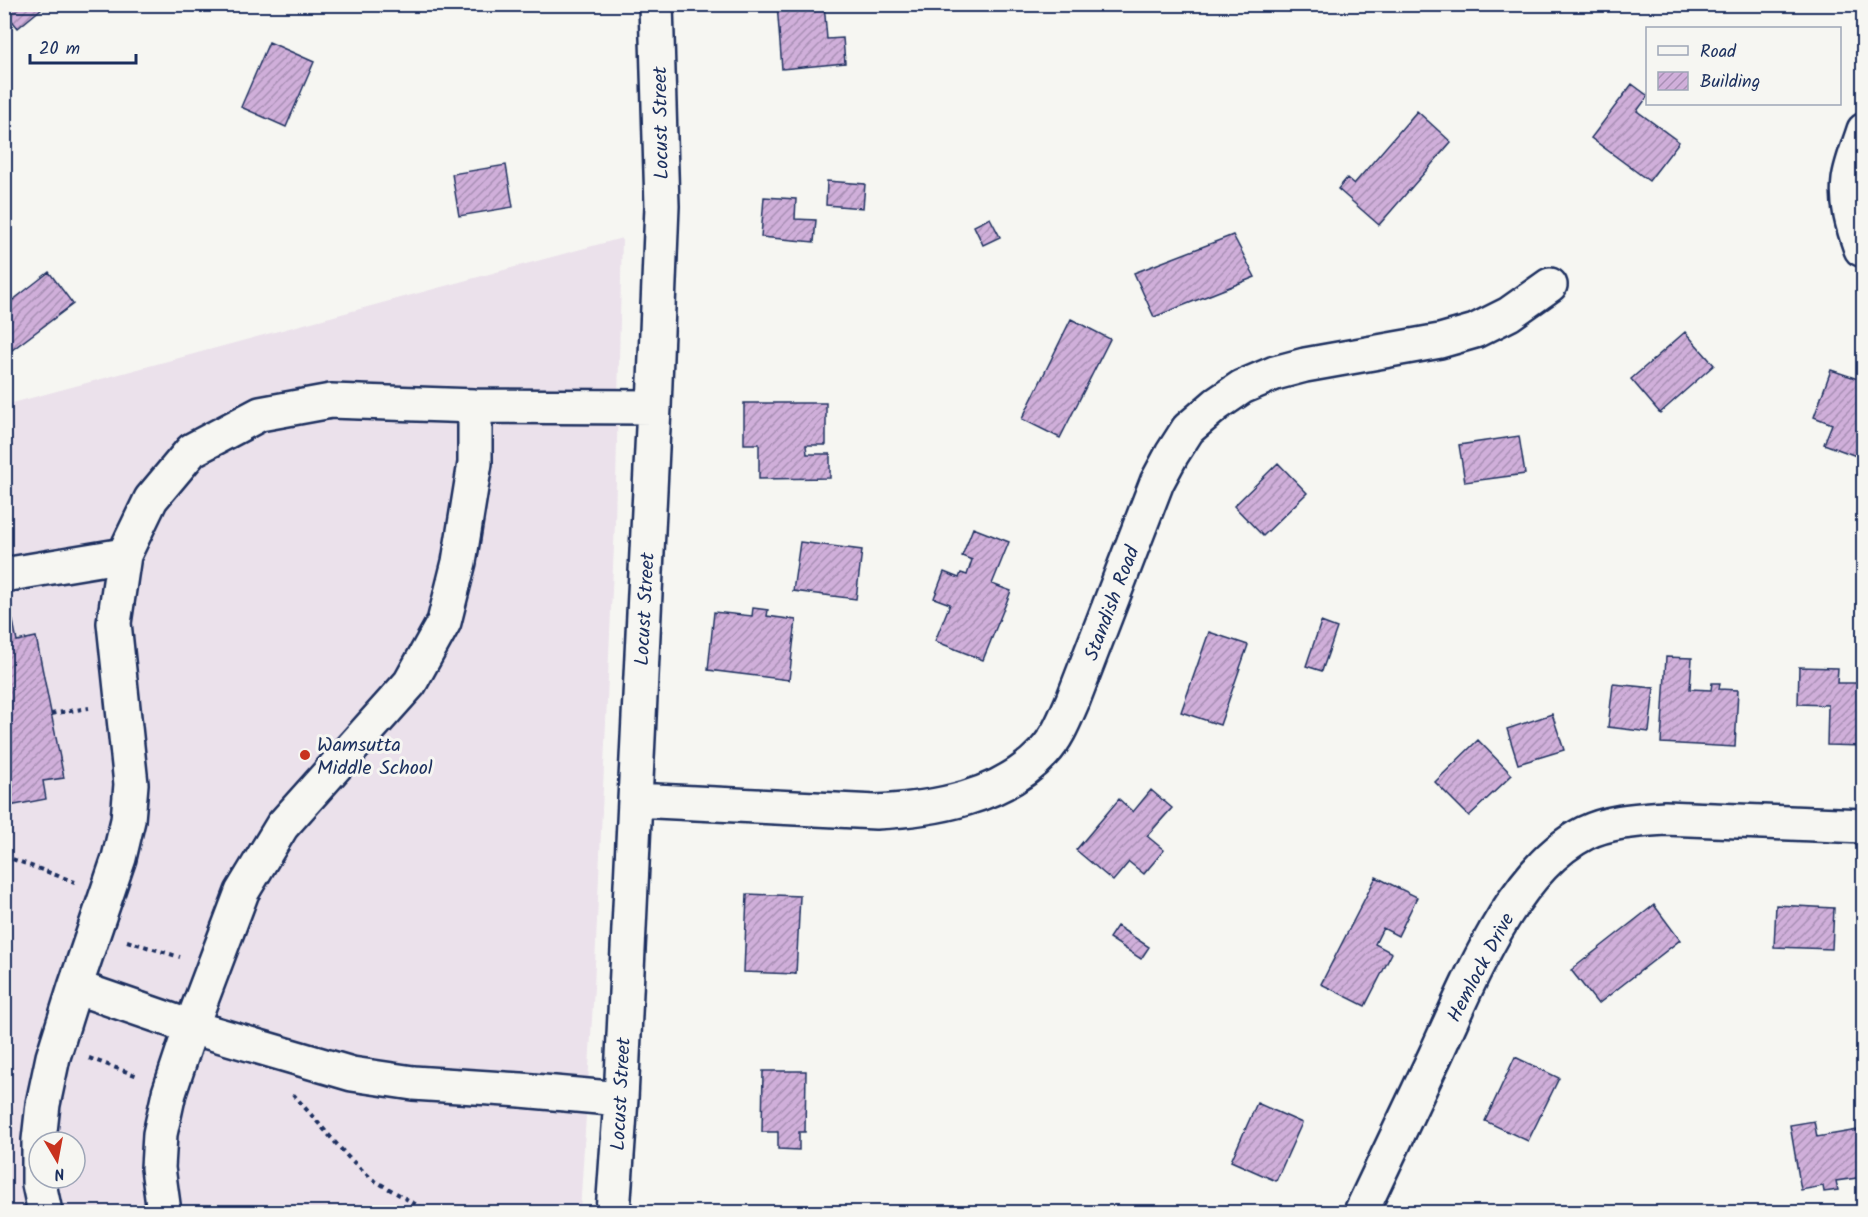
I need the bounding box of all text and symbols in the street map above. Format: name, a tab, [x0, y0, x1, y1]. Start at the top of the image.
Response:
scale bar	[30, 27, 136, 65]
legend	[1646, 27, 1841, 105]
text: 20 m	[39, 35, 80, 64]
text: Road	[1700, 38, 1737, 67]
street label: Locust Street	[645, 66, 679, 180]
text: Building	[1700, 68, 1760, 97]
street label: Standish Road	[1076, 541, 1150, 666]
street label: Locust Street	[627, 551, 665, 667]
place label: Wamsutta Middle School	[317, 730, 433, 785]
marker: Wamsutta Middle School	[298, 748, 312, 762]
street label: Hemlock Drive	[1439, 907, 1524, 1029]
street label: Locust Street	[603, 1036, 641, 1152]
north arrow	[27, 1130, 87, 1190]
text: N	[52, 1160, 66, 1186]

